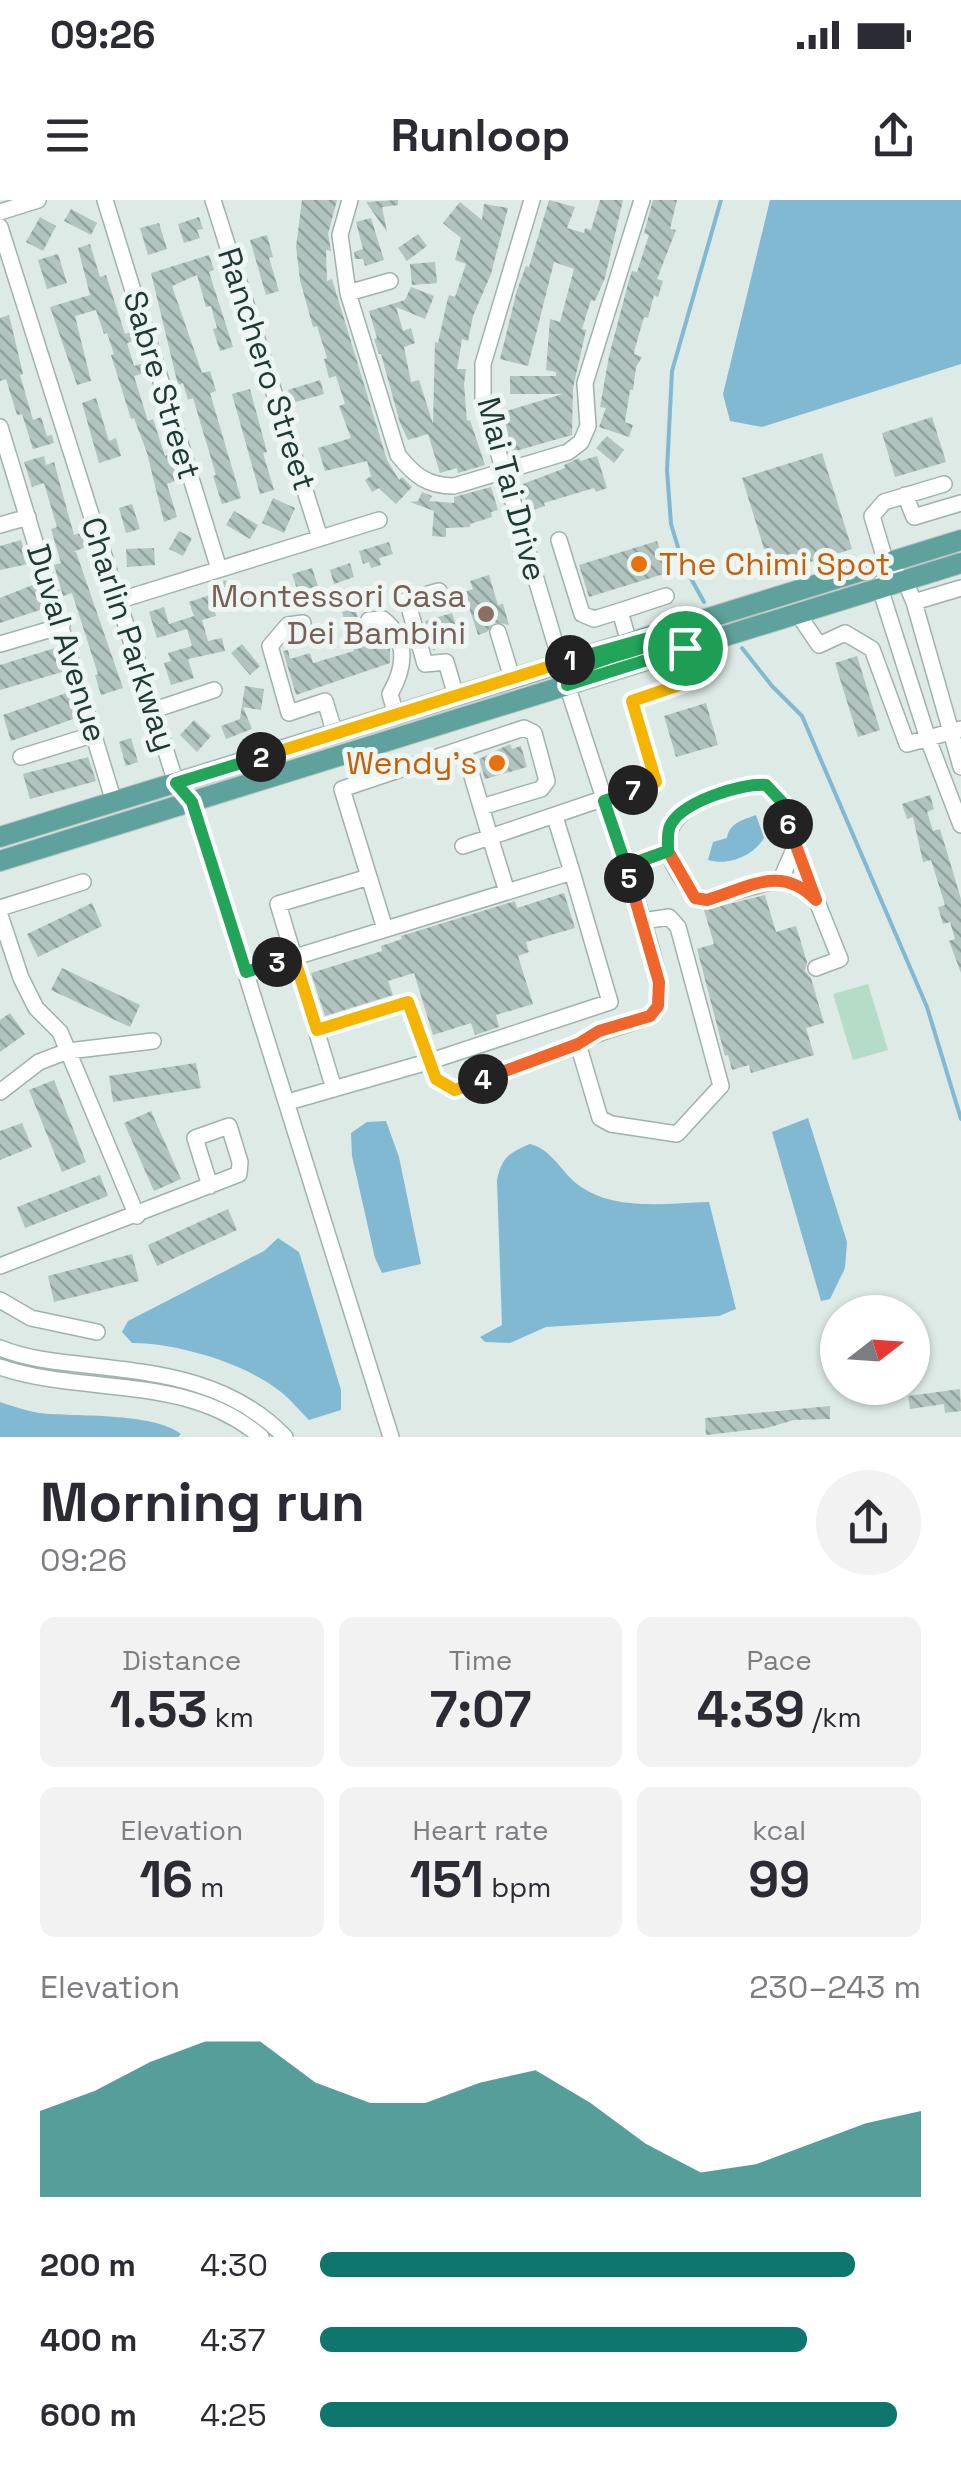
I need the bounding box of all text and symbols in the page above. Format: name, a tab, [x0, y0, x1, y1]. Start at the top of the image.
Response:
text: 09:26	[50, 11, 156, 59]
text: Runloop	[391, 107, 570, 164]
icon: menu	[40, 108, 95, 163]
icon: share	[866, 108, 921, 163]
street label: Ranchero Street	[209, 242, 325, 496]
street label: Sabre Street	[114, 286, 210, 484]
street label: Mai Tai Drive	[468, 393, 556, 585]
street label: Charlin Parkway	[72, 512, 186, 756]
street label: Duval Avenue	[18, 539, 116, 747]
place label: The Chimi Spot	[659, 544, 890, 584]
marker: The Chimi Spot	[628, 553, 650, 575]
place label: Montessori Casa Dei Bambini	[211, 576, 466, 653]
marker: Montessori Casa Dei Bambini	[475, 603, 497, 625]
pin	[643, 606, 728, 691]
icon: arrive	[658, 621, 713, 676]
pin: 1	[545, 635, 595, 685]
text: 1	[564, 642, 576, 678]
pin: 2	[236, 732, 286, 782]
text: 2	[253, 739, 269, 775]
place label: Wendy's	[346, 743, 477, 783]
marker: Wendy's	[486, 752, 508, 774]
pin: 7	[608, 765, 658, 815]
text: 7	[625, 772, 641, 808]
pin: 6	[763, 799, 813, 849]
text: 6	[779, 806, 797, 842]
pin: 5	[604, 853, 654, 903]
text: 5	[621, 860, 637, 896]
pin: 3	[252, 937, 302, 987]
text: 3	[268, 944, 286, 980]
pin: 4	[458, 1054, 508, 1104]
text: 4	[474, 1061, 492, 1097]
north arrow	[820, 1295, 930, 1405]
map controls	[820, 1295, 930, 1405]
text: Morning run	[40, 1467, 365, 1537]
button: share	[816, 1470, 921, 1575]
text: 09:26	[40, 1540, 127, 1580]
text: Distance	[122, 1642, 241, 1678]
text: Time	[449, 1642, 512, 1678]
text: Pace	[746, 1642, 812, 1678]
text: 1.53	[110, 1678, 208, 1742]
text: 7:07	[430, 1678, 531, 1742]
text: 4:39	[697, 1678, 805, 1742]
text: km	[208, 1699, 254, 1735]
text: /km	[805, 1699, 862, 1735]
text: Elevation	[120, 1812, 243, 1848]
text: Heart rate	[413, 1812, 548, 1848]
text: kcal	[752, 1812, 806, 1848]
text: 16	[139, 1848, 193, 1912]
text: 151	[410, 1848, 484, 1912]
text: 99	[748, 1848, 810, 1912]
text: m	[193, 1869, 224, 1905]
text: bpm	[484, 1869, 551, 1905]
text: Elevation	[40, 1967, 180, 2007]
text: 230–243 m	[749, 1967, 921, 2007]
text: 200 m	[40, 2245, 136, 2285]
text: 4:30	[200, 2245, 268, 2285]
text: 400 m	[40, 2320, 137, 2360]
text: 4:37	[200, 2320, 265, 2360]
text: 600 m	[40, 2395, 137, 2435]
text: 4:25	[200, 2395, 267, 2435]

